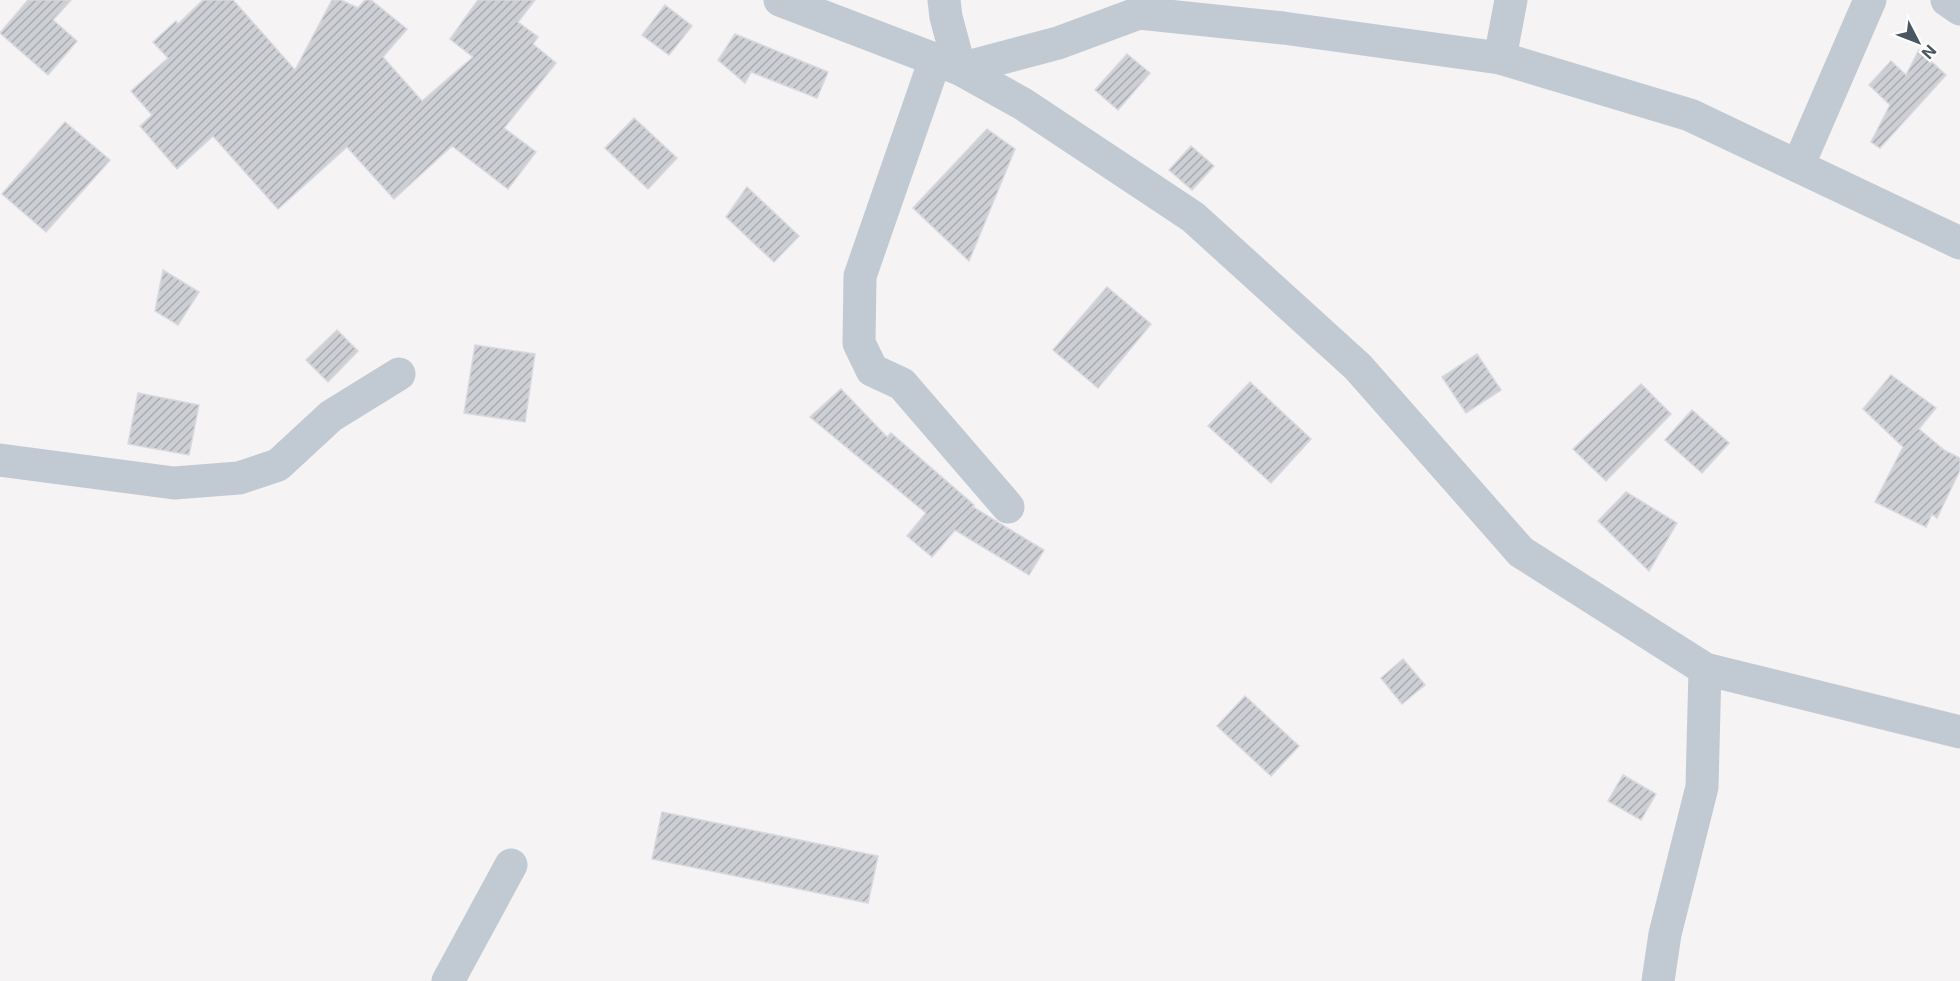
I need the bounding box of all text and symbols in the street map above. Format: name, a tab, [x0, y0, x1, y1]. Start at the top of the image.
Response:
north arrow	[1888, 12, 1948, 72]
text: N	[1918, 41, 1941, 63]

